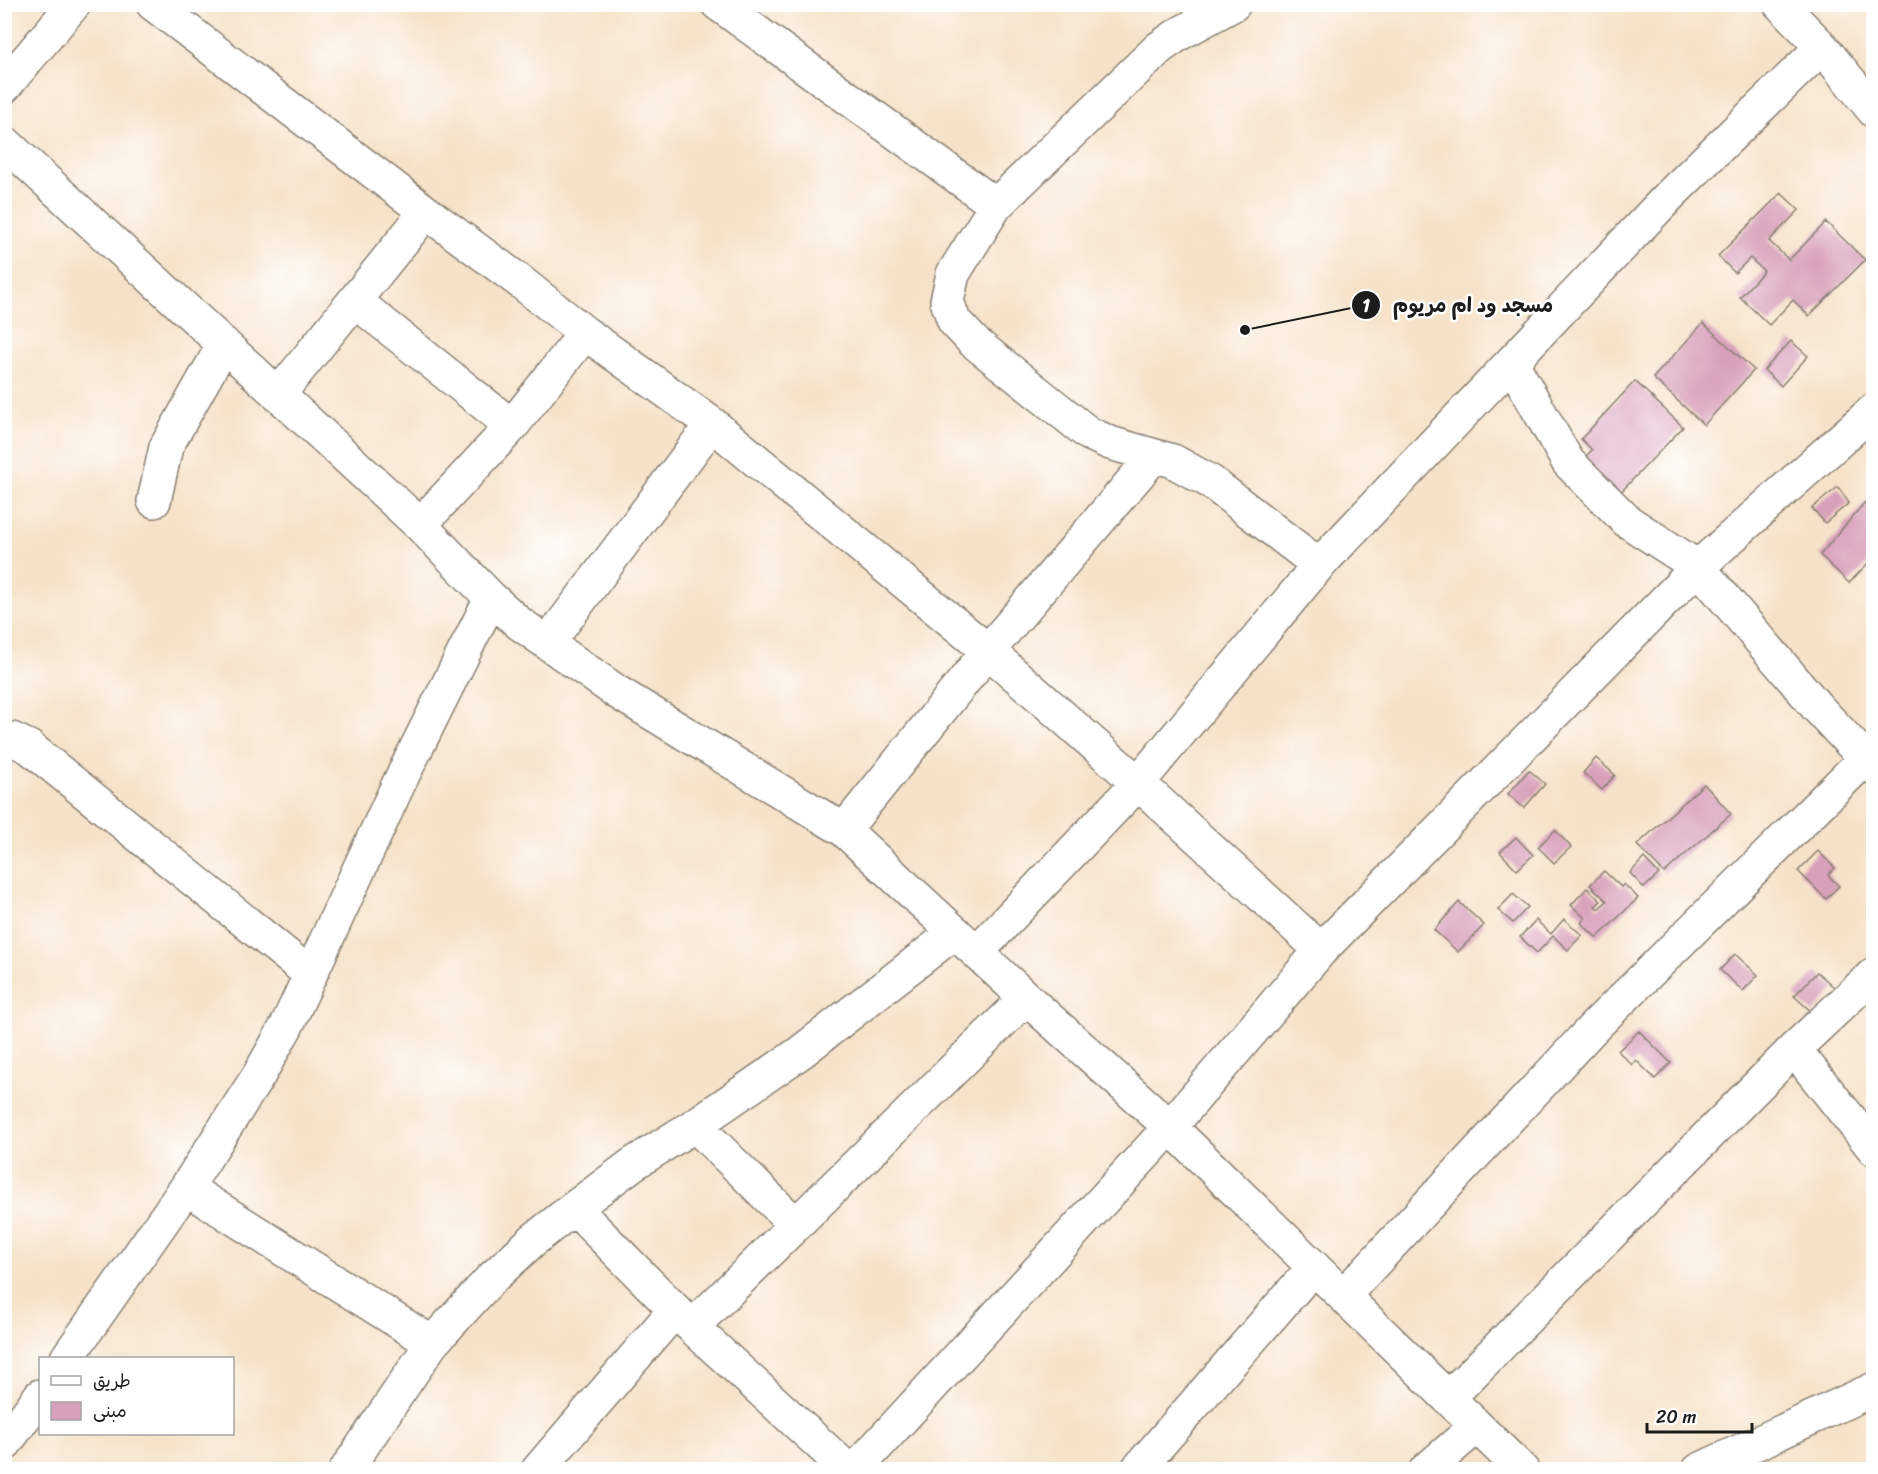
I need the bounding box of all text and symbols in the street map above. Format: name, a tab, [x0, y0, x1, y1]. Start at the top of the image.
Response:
callout: مسجد ود ام مريوم	[1351, 286, 1565, 324]
text: مسجد ود ام مريوم	[1393, 288, 1553, 323]
text: 1	[1362, 290, 1370, 322]
legend	[39, 1357, 234, 1435]
text: طريق	[93, 1365, 131, 1397]
text: مبنى	[93, 1395, 127, 1427]
scale bar	[1647, 1396, 1752, 1434]
text: 20 m	[1656, 1401, 1696, 1433]

